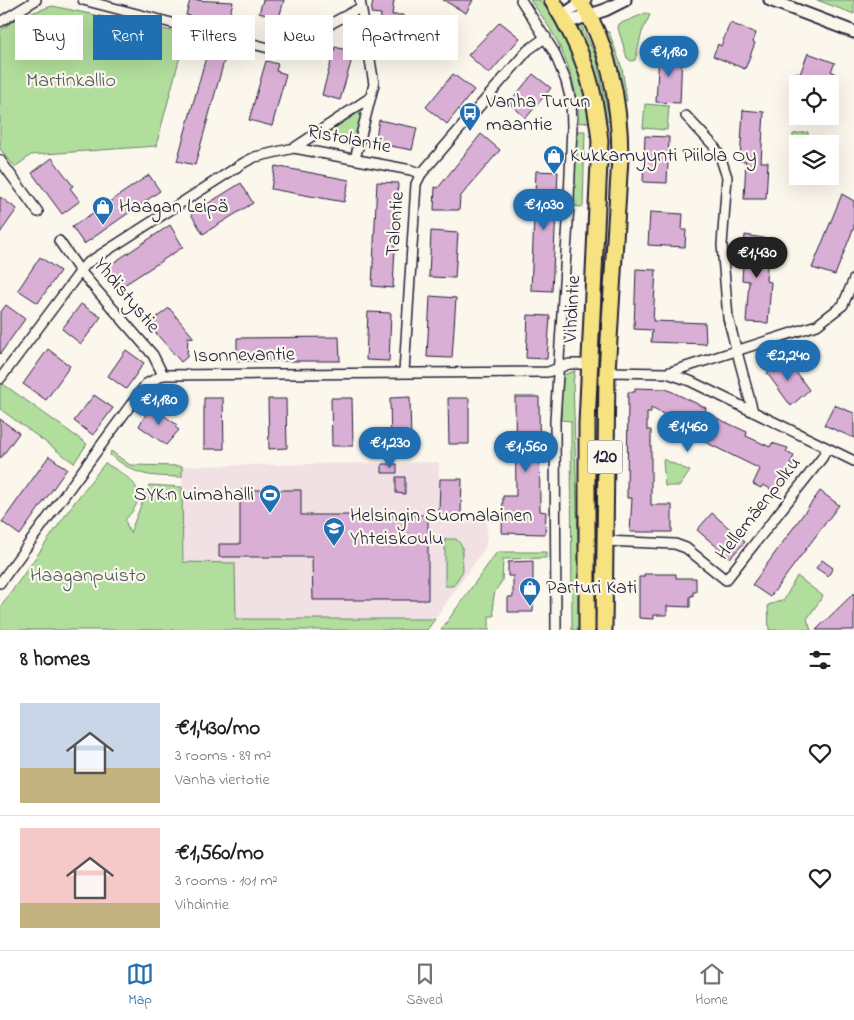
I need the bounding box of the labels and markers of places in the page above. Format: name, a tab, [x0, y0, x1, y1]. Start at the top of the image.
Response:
pin: €1,180	[628, 36, 710, 78]
place label: Vanha Turun maantie	[485, 88, 591, 140]
bus stop icon: Vanha Turun maantie	[458, 101, 482, 132]
place label: Kukkamyynti Piilola Oy	[570, 142, 757, 171]
shop icon: Kukkamyynti Piilola Oy	[542, 144, 566, 175]
pin: €1,030	[503, 188, 585, 231]
place label: Haagan Leipä	[119, 193, 228, 223]
shop icon: Haagan Leipä	[91, 195, 115, 226]
pin: €1,430	[716, 236, 798, 279]
pin: €2,240	[747, 340, 829, 382]
pin: €1,180	[118, 384, 200, 426]
pin: €1,460	[647, 410, 729, 453]
pin: €1,230	[349, 426, 431, 469]
pin: €1,560	[485, 430, 567, 473]
place label: SYK:n uimahalli	[134, 481, 254, 510]
sports icon: SYK:n uimahalli	[258, 483, 282, 514]
place label: Helsingin Suomalainen Yhteiskoulu	[350, 502, 533, 554]
school or university icon: Helsingin Suomalainen Yhteiskoulu	[322, 516, 346, 547]
place label: Parturi Kati	[546, 574, 637, 603]
shop icon: Parturi Kati	[518, 576, 542, 607]

